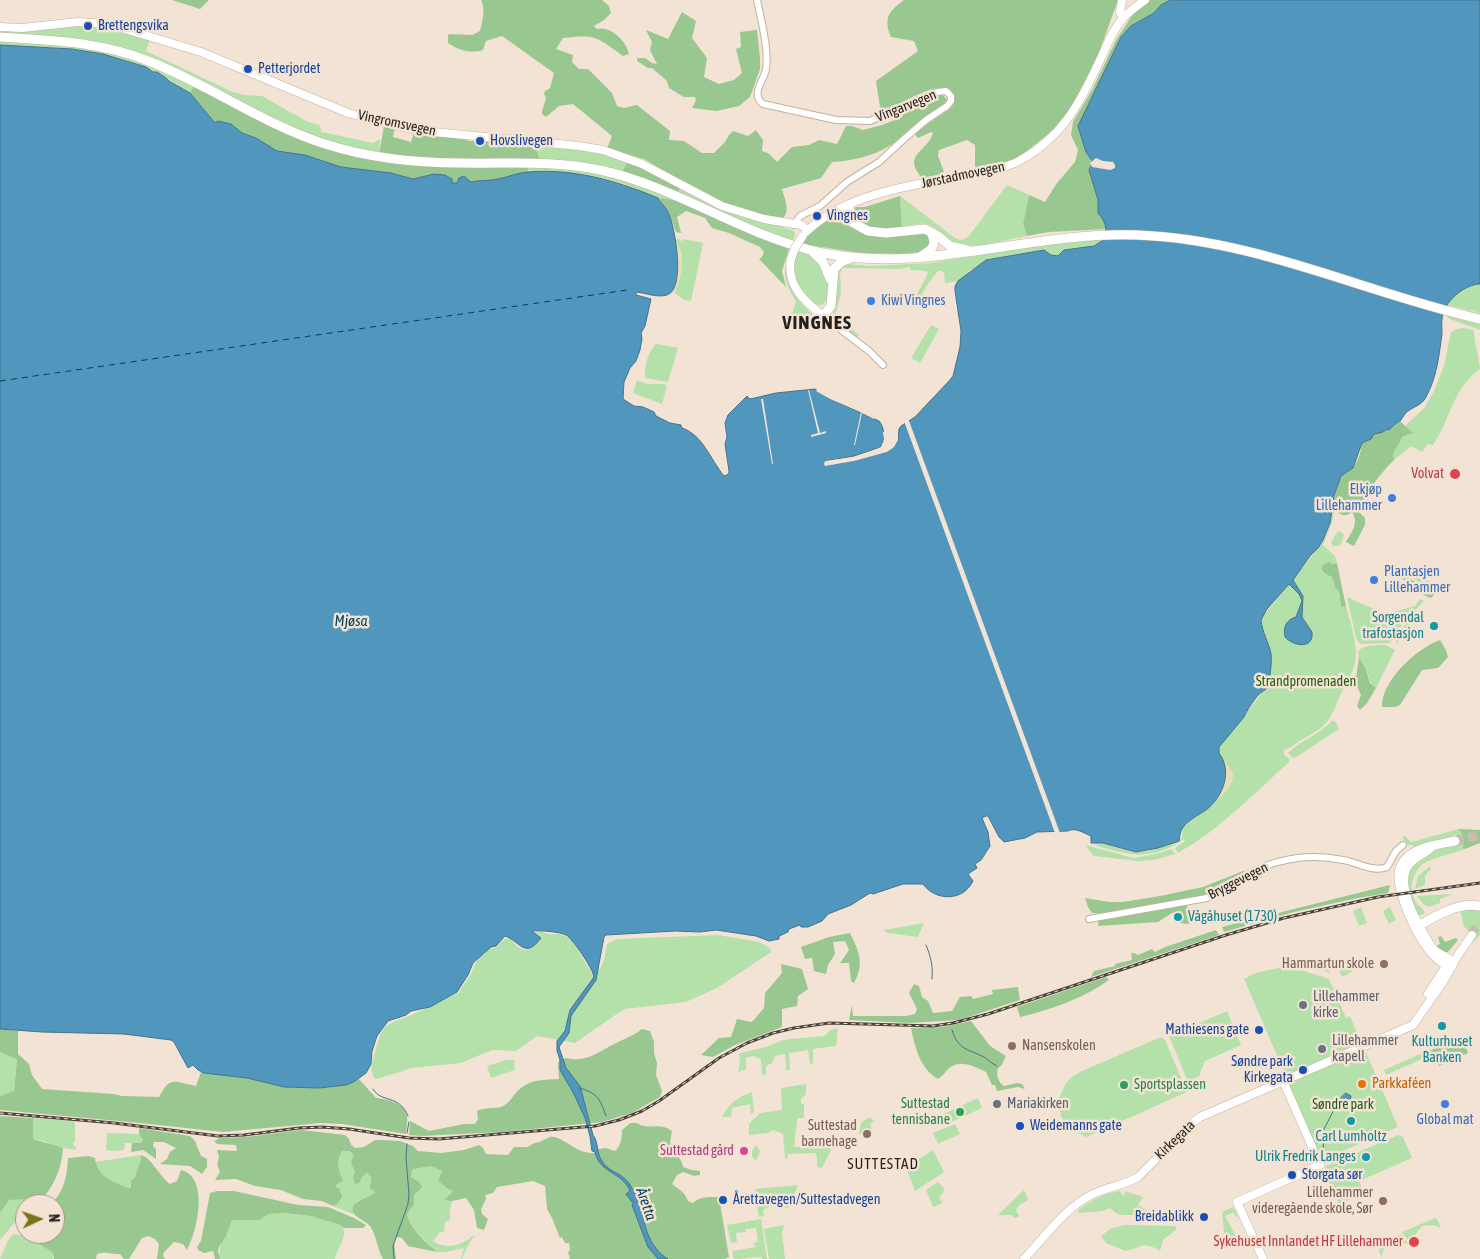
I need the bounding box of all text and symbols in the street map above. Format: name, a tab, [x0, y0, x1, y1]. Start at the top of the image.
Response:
place label: Brettengsvika	[98, 18, 169, 34]
marker: Brettengsvika	[82, 20, 94, 32]
place label: Petterjordet	[258, 61, 320, 77]
marker: Petterjordet	[242, 63, 254, 75]
street label: Vingarvegen	[873, 86, 939, 126]
street label: Vingromsvegen	[356, 107, 438, 139]
place label: Hovslivegen	[490, 133, 553, 149]
marker: Hovslivegen	[474, 135, 486, 147]
street label: Jørstadmovegen	[920, 158, 1006, 192]
place label: Vingnes	[827, 208, 868, 224]
marker: Vingnes	[811, 210, 823, 222]
place label: Kiwi Vingnes	[881, 293, 946, 309]
marker: Kiwi Vingnes	[865, 295, 877, 307]
district label: VINGNES	[781, 312, 853, 334]
place label: Volvat	[1411, 466, 1444, 482]
marker: Volvat	[1448, 467, 1462, 481]
place label: Elkjøp Lillehammer	[1316, 482, 1382, 514]
marker: Elkjøp Lillehammer	[1386, 492, 1398, 504]
place label: Plantasjen Lillehammer	[1384, 564, 1450, 596]
marker: Plantasjen Lillehammer	[1368, 574, 1380, 586]
place label: Sorgendal trafostasjon	[1362, 610, 1424, 642]
water label: Mjøsa	[335, 612, 367, 630]
marker: Sorgendal trafostasjon	[1428, 620, 1440, 632]
park label: Strandpromenaden	[1256, 674, 1356, 690]
street label: Bryggevegen	[1205, 859, 1271, 903]
place label: Vågåhuset (1730)	[1188, 909, 1277, 925]
marker: Vågåhuset (1730)	[1172, 911, 1184, 923]
place label: Hammartun skole	[1282, 956, 1374, 972]
marker: Hammartun skole	[1378, 958, 1390, 970]
place label: Lillehammer kirke	[1313, 989, 1379, 1022]
marker: Lillehammer kirke	[1297, 999, 1309, 1011]
marker: Kulturhuset Banken	[1436, 1020, 1448, 1032]
place label: Mathiesens gate	[1165, 1022, 1249, 1038]
marker: Mathiesens gate	[1253, 1024, 1265, 1036]
place label: Lillehammer kapell	[1332, 1033, 1398, 1066]
place label: Kulturhuset Banken	[1412, 1034, 1472, 1066]
place label: Nansenskolen	[1022, 1038, 1096, 1054]
marker: Nansenskolen	[1006, 1040, 1018, 1052]
marker: Lillehammer kapell	[1316, 1043, 1328, 1055]
place label: Søndre park Kirkegata	[1231, 1054, 1293, 1086]
marker: Søndre park Kirkegata	[1297, 1064, 1309, 1076]
place label: Parkkaféen	[1372, 1076, 1431, 1092]
place label: Sportsplassen	[1134, 1077, 1206, 1093]
marker: Parkkaféen	[1356, 1078, 1368, 1090]
marker: Sportsplassen	[1118, 1079, 1130, 1091]
place label: Suttestad tennisbane	[892, 1096, 950, 1128]
place label: Mariakirken	[1007, 1096, 1069, 1112]
park label: Søndre park	[1312, 1097, 1374, 1113]
marker: Mariakirken	[991, 1098, 1003, 1110]
marker: Global mat	[1439, 1098, 1451, 1110]
marker: Suttestad tennisbane	[954, 1106, 966, 1118]
place label: Global mat	[1417, 1112, 1473, 1128]
marker: Carl Lumholtz	[1345, 1115, 1357, 1127]
street label: Kirkegata	[1151, 1117, 1199, 1163]
place label: Suttestad barnehage	[801, 1118, 857, 1150]
place label: Weidemanns gate	[1030, 1118, 1122, 1134]
marker: Weidemanns gate	[1014, 1120, 1026, 1132]
marker: Suttestad barnehage	[861, 1128, 873, 1140]
place label: Carl Lumholtz	[1316, 1129, 1386, 1145]
place label: Suttestad gård	[660, 1143, 734, 1159]
marker: Suttestad gård	[738, 1145, 750, 1157]
place label: Ulrik Fredrik Langes	[1255, 1149, 1356, 1165]
marker: Ulrik Fredrik Langes	[1360, 1151, 1372, 1163]
district label: SUTTESTAD	[846, 1155, 920, 1173]
place label: Storgata sør	[1302, 1167, 1362, 1183]
marker: Storgata sør	[1286, 1169, 1298, 1181]
water label: Åretta	[632, 1185, 660, 1223]
place label: Lillehammer videregående skole, Sør	[1252, 1185, 1373, 1218]
place label: Årettavegen/Suttestadvegen	[733, 1192, 880, 1208]
north arrow	[15, 1194, 65, 1244]
marker: Årettavegen/Suttestadvegen	[717, 1194, 729, 1206]
marker: Lillehammer videregående skole, Sør	[1377, 1195, 1389, 1207]
place label: Breidablikk	[1135, 1209, 1194, 1225]
marker: Breidablikk	[1198, 1211, 1210, 1223]
text: N	[46, 1214, 62, 1223]
place label: Sykehuset Innlandet HF Lillehammer	[1213, 1234, 1403, 1250]
marker: Sykehuset Innlandet HF Lillehammer	[1407, 1235, 1421, 1249]

